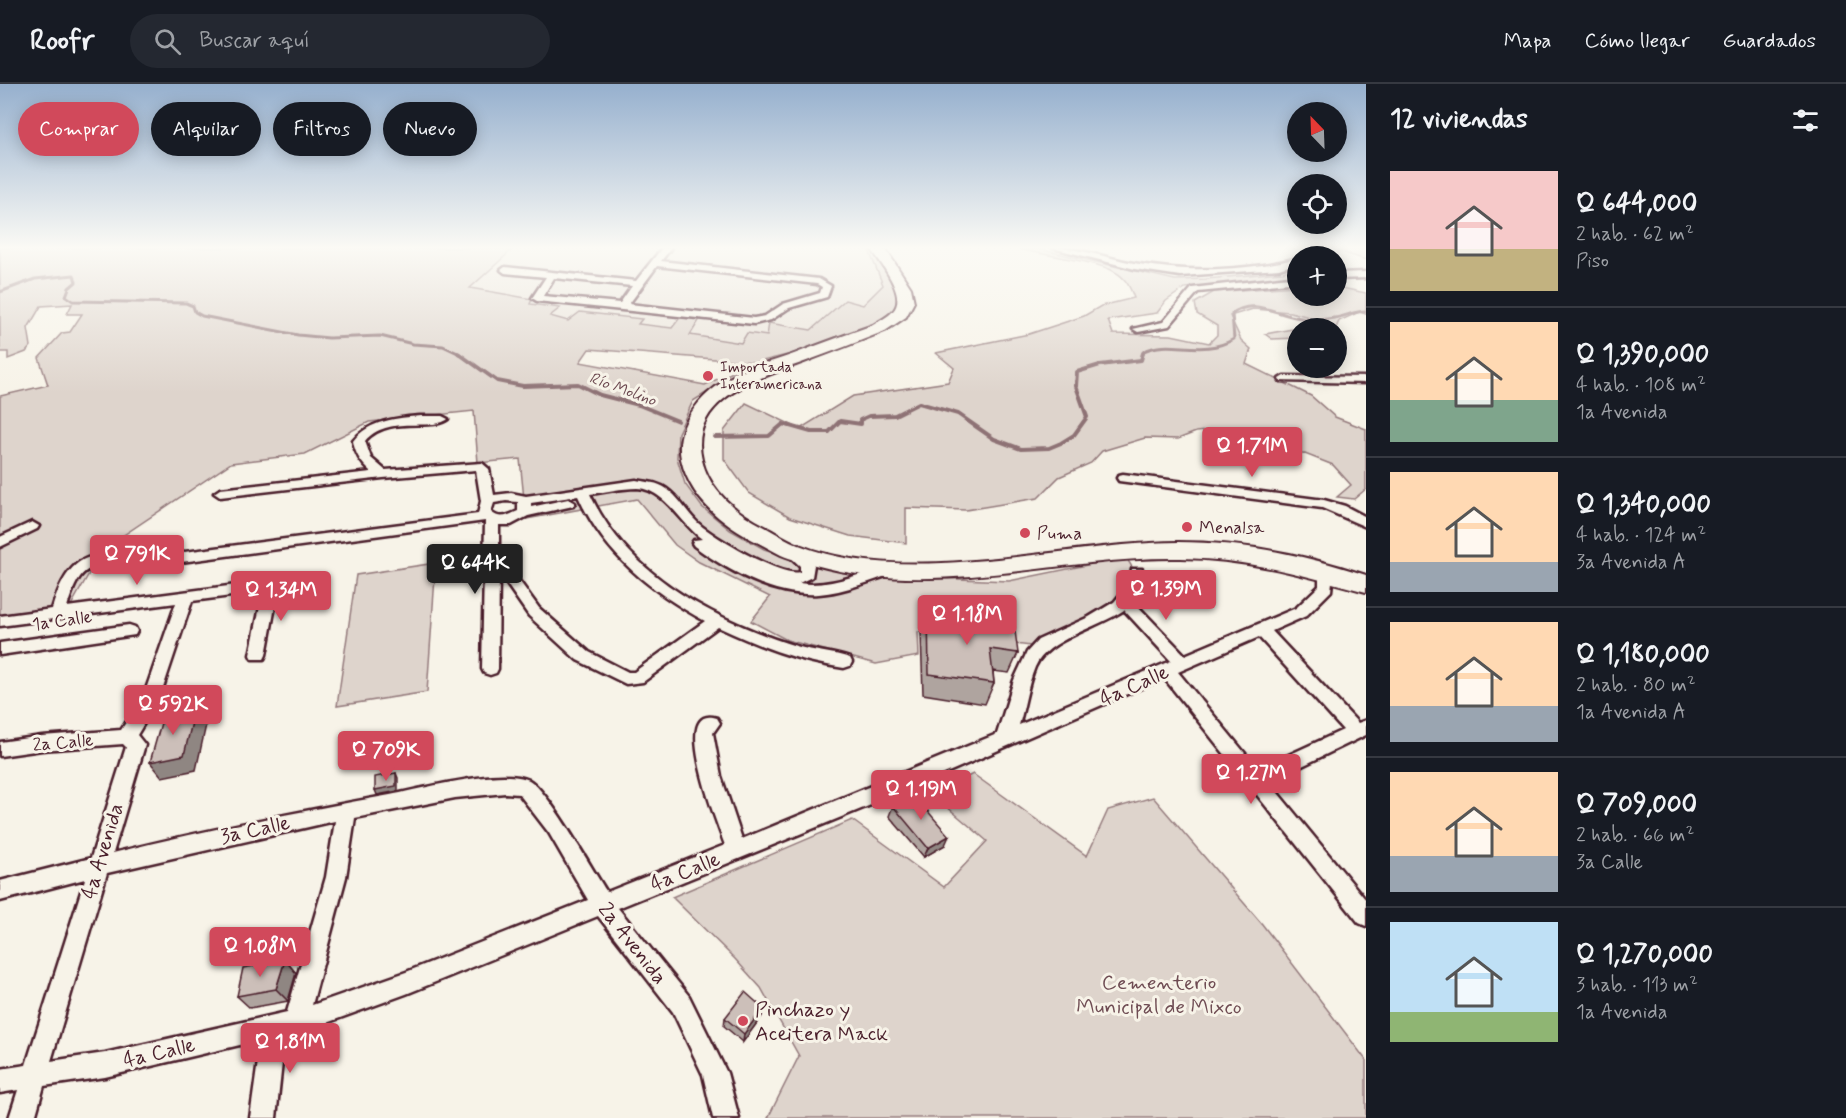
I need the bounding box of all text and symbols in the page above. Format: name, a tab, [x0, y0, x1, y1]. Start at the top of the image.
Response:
search box	[130, 14, 550, 68]
text: Roofr	[30, 23, 94, 60]
icon: search	[151, 25, 184, 58]
text: Buscar aquí	[199, 27, 310, 55]
text: Mapa	[1504, 27, 1552, 55]
text: Cómo llegar	[1585, 27, 1690, 55]
text: Guardados	[1723, 27, 1816, 55]
chip: Comprar	[18, 102, 139, 156]
chip: Alquilar	[151, 102, 261, 156]
chip: Filtros	[273, 102, 371, 156]
chip: Nuevo	[383, 102, 477, 156]
north arrow	[1287, 102, 1347, 162]
map controls	[1287, 102, 1347, 378]
text: 12 viviendas	[1390, 103, 1528, 137]
icon: filters	[1789, 104, 1822, 137]
button: locate	[1287, 174, 1347, 234]
text: Q 644,000	[1576, 187, 1697, 221]
icon: home	[1438, 195, 1510, 267]
text: 2 hab. · 62 m²	[1576, 221, 1694, 248]
button: +	[1287, 246, 1347, 306]
text: Piso	[1576, 248, 1609, 275]
button: −	[1287, 318, 1347, 378]
text: Q 1,390,000	[1576, 338, 1709, 372]
icon: home	[1438, 346, 1510, 418]
place label: Importada Interamericana	[720, 358, 823, 395]
water label: Río Molino	[586, 368, 660, 412]
marker: Importada Interamericana	[701, 369, 715, 383]
text: 4 hab. · 108 m²	[1576, 372, 1706, 399]
text: 1a Avenida	[1576, 399, 1668, 426]
pin: Q 1.71M	[1197, 427, 1307, 478]
text: Q 1.71M	[1216, 433, 1288, 460]
text: Q 1,340,000	[1576, 488, 1711, 522]
icon: home	[1438, 496, 1510, 568]
place label: Menalsa	[1199, 516, 1265, 540]
marker: Menalsa	[1180, 520, 1194, 534]
place label: Puma	[1037, 522, 1082, 546]
text: 4 hab. · 124 m²	[1576, 522, 1706, 549]
marker: Puma	[1018, 526, 1032, 540]
pin: Q 791K	[88, 535, 186, 586]
text: Q 791K	[104, 541, 170, 568]
pin: Q 644K	[426, 544, 524, 595]
text: 3a Avenida A	[1576, 549, 1686, 576]
text: Q 644K	[441, 550, 509, 577]
pin: Q 1.39M	[1111, 570, 1221, 621]
pin: Q 1.34M	[226, 571, 336, 622]
text: Q 1.39M	[1130, 576, 1202, 603]
text: Q 1.34M	[245, 577, 317, 604]
pin: Q 1.18M	[912, 595, 1022, 646]
text: Q 1.18M	[932, 601, 1002, 628]
street label: 1a Calle	[31, 605, 94, 637]
text: Q 1,180,000	[1576, 638, 1710, 672]
icon: home	[1438, 646, 1510, 718]
street label: 4a Calle	[1095, 658, 1174, 714]
text: 2 hab. · 80 m²	[1576, 672, 1696, 699]
pin: Q 592K	[124, 685, 222, 736]
text: Q 592K	[138, 691, 208, 718]
text: 1a Avenida A	[1576, 699, 1686, 726]
street label: 2a Calle	[32, 728, 95, 758]
pin: Q 709K	[337, 731, 435, 782]
text: Q 709K	[352, 737, 420, 764]
pin: Q 1.27M	[1196, 754, 1306, 805]
text: Q 1.27M	[1216, 760, 1286, 787]
pin: Q 1.19M	[866, 770, 976, 821]
text: Q 1.19M	[885, 776, 957, 803]
text: Q 709,000	[1576, 788, 1697, 822]
icon: home	[1438, 796, 1510, 868]
street label: 4a Avenida	[75, 800, 131, 903]
street label: 3a Calle	[218, 809, 293, 851]
text: 2 hab. · 66 m²	[1576, 822, 1694, 849]
street label: 4a Calle	[646, 845, 725, 899]
text: 3a Calle	[1576, 849, 1643, 876]
street label: 2a Avenida	[591, 897, 673, 990]
pin: Q 1.08M	[205, 927, 315, 978]
text: Q 1.08M	[224, 933, 296, 960]
text: Q 1,270,000	[1576, 938, 1713, 972]
icon: home	[1438, 946, 1510, 1018]
park label: Cementerio Municipal de Mixco	[1076, 969, 1242, 1021]
text: 3 hab. · 113 m²	[1576, 972, 1698, 999]
place label: Pinchazo y Aceitera Mack	[755, 996, 888, 1048]
text: 1a Avenida	[1576, 999, 1668, 1026]
marker: Pinchazo y Aceitera Mack	[736, 1014, 750, 1028]
pin: Q 1.81M	[235, 1023, 345, 1074]
text: Q 1.81M	[255, 1029, 325, 1056]
street label: 4a Calle	[120, 1031, 198, 1075]

